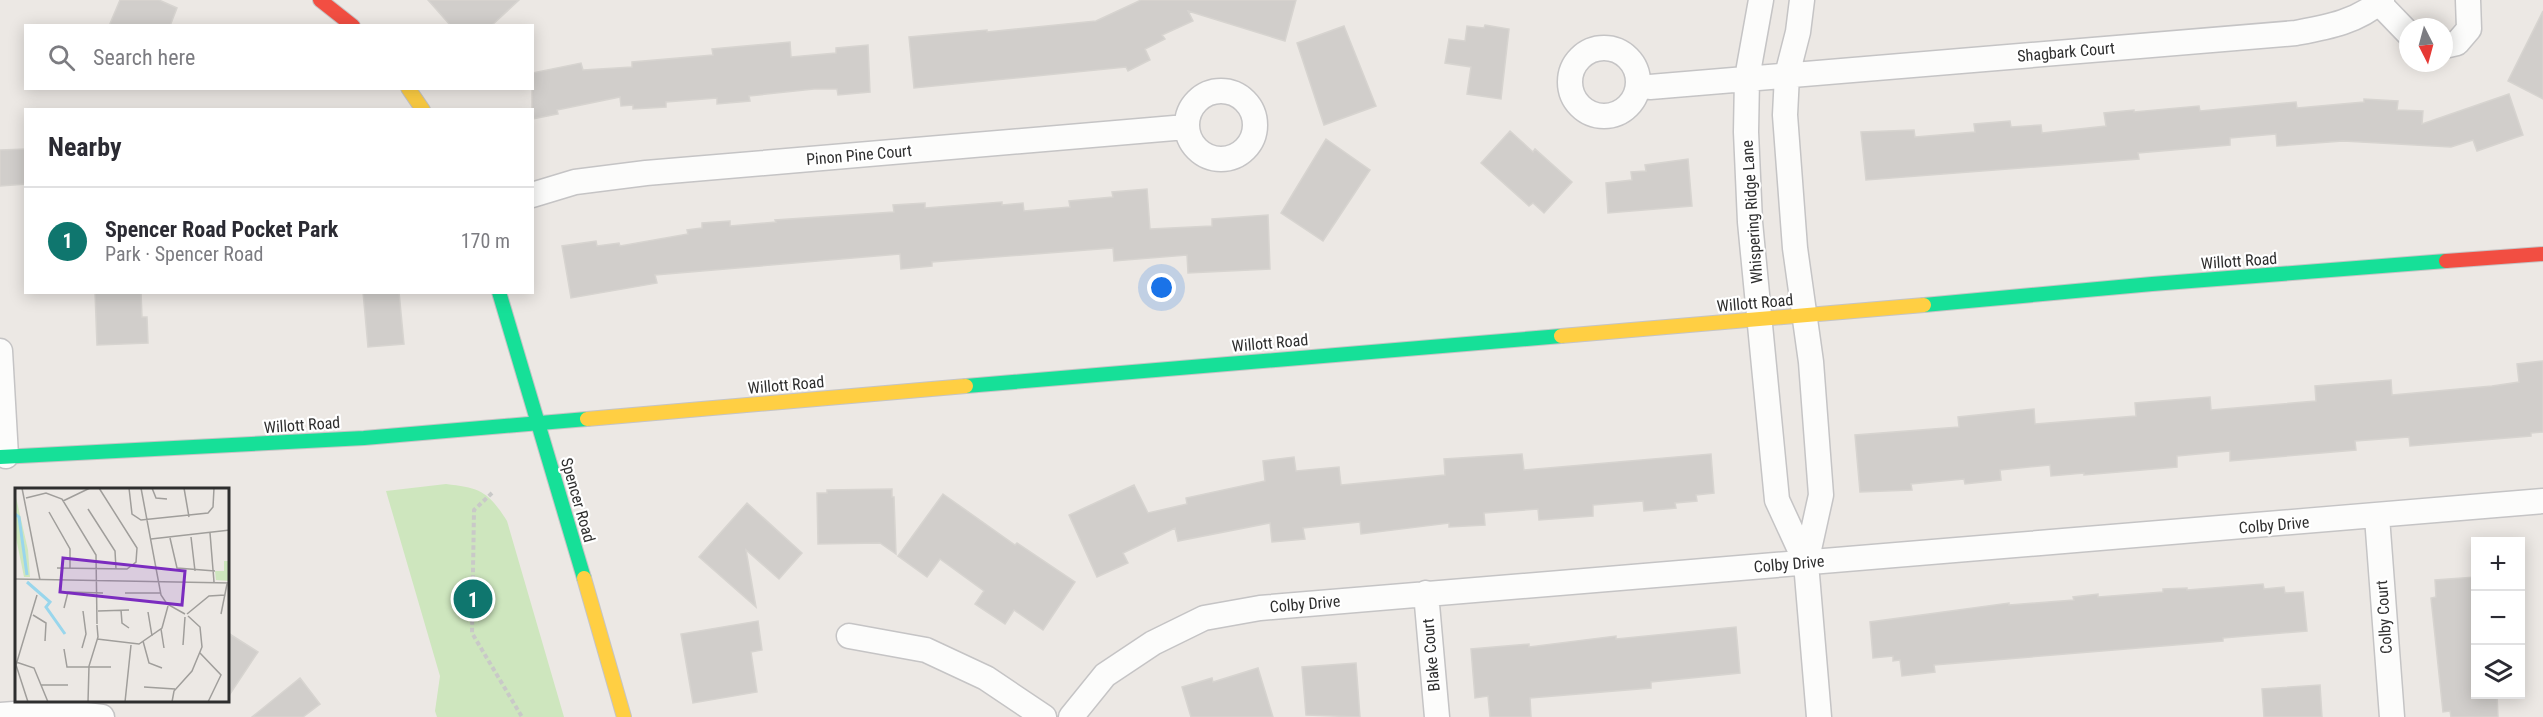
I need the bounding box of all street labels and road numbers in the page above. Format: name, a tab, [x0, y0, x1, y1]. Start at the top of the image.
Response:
street label: Shagbark Court	[2016, 38, 2116, 66]
street label: Whispering Ridge Lane	[1738, 140, 1766, 284]
street label: Pinon Pine Court	[805, 141, 913, 169]
street label: Willott Road	[2200, 249, 2278, 273]
street label: Willott Road	[1716, 290, 1794, 316]
street label: Willott Road	[1231, 330, 1309, 356]
street label: Willott Road	[747, 372, 825, 398]
street label: Willott Road	[263, 413, 341, 437]
street label: Spencer Road	[557, 456, 599, 544]
street label: Colby Drive	[2238, 512, 2310, 538]
street label: Colby Drive	[1753, 551, 1825, 577]
street label: Colby Court	[2372, 579, 2396, 654]
street label: Colby Drive	[1269, 591, 1341, 617]
street label: Blake Court	[1418, 617, 1444, 692]

